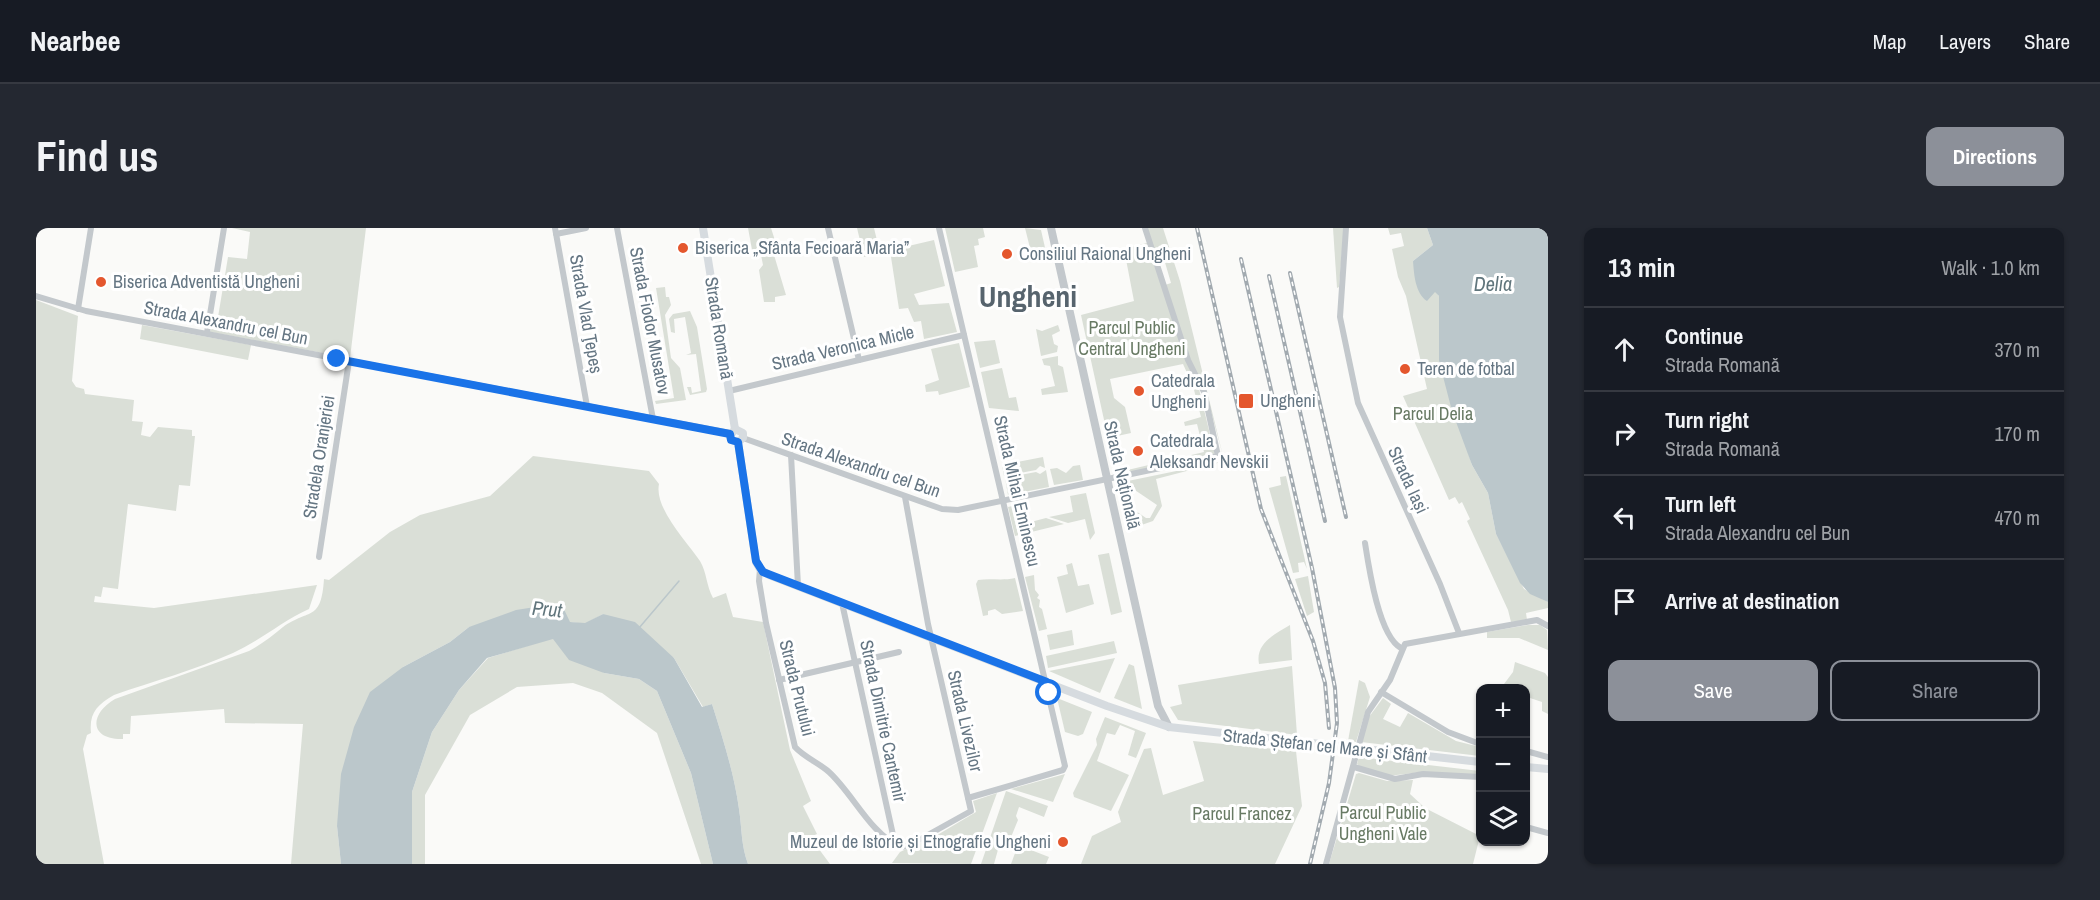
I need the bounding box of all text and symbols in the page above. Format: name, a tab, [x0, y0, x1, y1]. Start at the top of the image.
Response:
text: Nearbee	[30, 22, 121, 60]
text: Map	[1873, 27, 1906, 56]
text: Layers	[1939, 27, 1991, 56]
text: Share	[2024, 27, 2070, 56]
button: Directions	[1926, 127, 2064, 186]
text: Find us	[36, 128, 158, 184]
place label: Biserica „Sfânta Fecioară Maria”	[695, 235, 909, 260]
marker: Biserica „Sfânta Fecioară Maria”	[676, 241, 690, 255]
place label: Consiliul Raional Ungheni	[1019, 241, 1191, 266]
street label: Strada Fiodor Musatov	[624, 245, 677, 398]
marker: Consiliul Raional Ungheni	[1000, 247, 1014, 261]
text: 13 min	[1608, 250, 1676, 285]
street label: Strada Vlad Ţepeș	[564, 252, 609, 375]
text: Walk · 1.0 km	[1941, 254, 2040, 281]
place label: Biserica Adventistă Ungheni	[113, 269, 300, 294]
water label: Delia	[1474, 270, 1512, 297]
marker: Biserica Adventistă Ungheni	[94, 275, 108, 289]
street label: Strada Romană	[699, 275, 740, 381]
district label: Ungheni	[979, 276, 1077, 316]
street label: Strada Alexandru cel Bun	[142, 294, 310, 351]
park label: Parcul Public Central Ungheni	[1078, 315, 1186, 361]
street label: Strada Veronica Micle	[769, 319, 916, 376]
text: Continue	[1665, 321, 1743, 351]
icon: ahead	[1608, 333, 1641, 366]
text: 370 m	[1994, 336, 2040, 363]
route end	[323, 345, 349, 371]
text: Strada Romană	[1665, 351, 1780, 378]
place label: Teren de fotbal	[1417, 356, 1515, 381]
marker: Teren de fotbal	[1398, 362, 1412, 376]
place label: Catedrala Ungheni	[1151, 368, 1215, 414]
marker: Catedrala Ungheni	[1132, 384, 1146, 398]
place label: Ungheni	[1260, 388, 1316, 413]
marker: Ungheni	[1237, 392, 1255, 410]
street label: Stradela Oranjeriei	[296, 393, 341, 520]
park label: Parcul Delia	[1393, 401, 1473, 426]
text: Turn right	[1665, 405, 1749, 435]
street label: Strada Mihai Eminescu	[988, 413, 1047, 569]
icon: right	[1608, 417, 1641, 450]
street label: Strada Națională	[1098, 418, 1147, 532]
text: 170 m	[1994, 420, 2040, 447]
street label: Strada Alexandru cel Bun	[778, 426, 944, 503]
place label: Catedrala Aleksandr Nevskii	[1149, 428, 1269, 474]
text: Strada Romană	[1665, 435, 1780, 462]
street label: Strada Iași	[1382, 442, 1435, 517]
marker: Catedrala Aleksandr Nevskii	[1131, 444, 1145, 458]
text: Turn left	[1665, 489, 1736, 519]
icon: left	[1608, 501, 1641, 534]
text: 470 m	[1994, 504, 2040, 531]
text: Strada Alexandru cel Bun	[1665, 519, 1850, 546]
icon: arrive	[1608, 585, 1641, 618]
text: Arrive at destination	[1665, 586, 1839, 616]
water label: Prut	[531, 594, 564, 623]
street label: Strada Prutului	[773, 637, 822, 739]
street label: Strada Dimitrie Cantemir	[854, 638, 913, 804]
button: Save	[1608, 660, 1818, 721]
button: Share	[1830, 660, 2040, 721]
street label: Strada Livezilor	[942, 668, 989, 774]
route start	[1035, 679, 1061, 705]
map controls	[1476, 684, 1530, 846]
button: +	[1476, 684, 1530, 738]
street label: Strada Ștefan cel Mare și Sfânt	[1222, 722, 1428, 769]
button: −	[1476, 738, 1530, 792]
button: layers	[1476, 792, 1530, 846]
park label: Parcul Public Ungheni Vale	[1339, 800, 1427, 846]
park label: Parcul Francez	[1192, 801, 1292, 826]
place label: Muzeul de Istorie și Etnografie Ungheni	[790, 829, 1051, 854]
marker: Muzeul de Istorie și Etnografie Ungheni	[1056, 835, 1070, 849]

